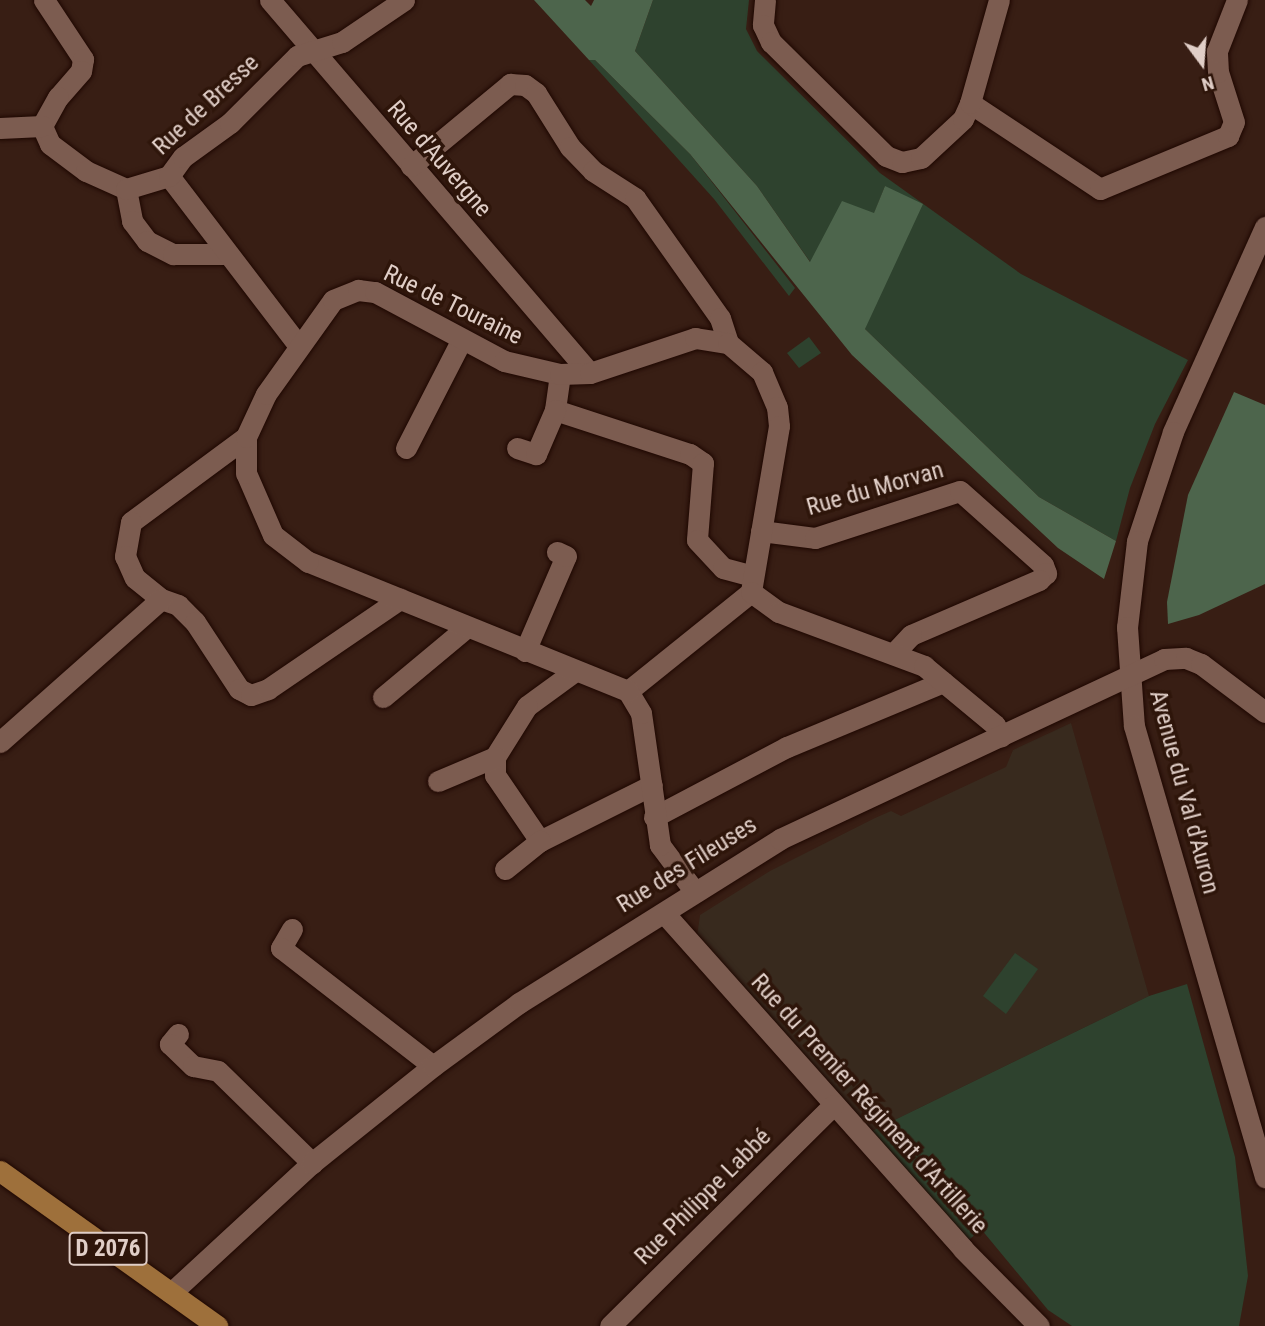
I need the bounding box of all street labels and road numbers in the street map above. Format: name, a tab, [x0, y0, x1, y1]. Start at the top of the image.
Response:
street label: Rue de Bresse	[147, 49, 265, 161]
street label: Rue d'Auvergne	[381, 95, 497, 223]
street label: Rue de Touraine	[379, 259, 527, 351]
street label: Rue du Morvan	[803, 456, 947, 522]
street label: Avenue du Val d'Auron	[1143, 687, 1225, 897]
street label: Rue des Fileuses	[612, 811, 762, 919]
street label: Rue du Premier Régiment d'Artillerie	[745, 968, 993, 1240]
street label: Rue Philippe Labbé	[629, 1123, 777, 1271]
road number: D 2076	[68, 1230, 148, 1268]

